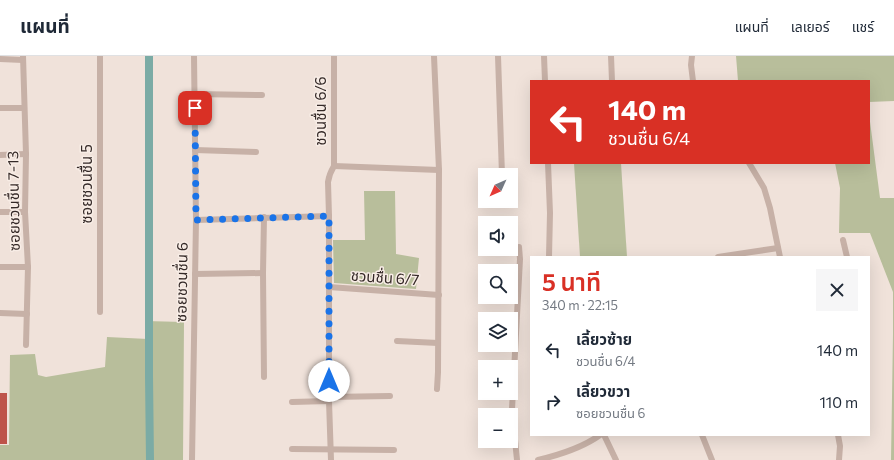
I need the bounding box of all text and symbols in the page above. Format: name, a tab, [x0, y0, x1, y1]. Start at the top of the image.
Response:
text: แผนที่	[20, 14, 70, 37]
text: แผนที่	[735, 18, 769, 35]
text: เลเยอร์	[791, 18, 830, 35]
text: แชร์	[852, 18, 874, 35]
street label: ชวนชื่น 6/6	[310, 76, 329, 146]
pin	[178, 91, 212, 125]
text: 140 m	[608, 92, 686, 126]
icon: left	[542, 96, 594, 148]
icon: arrive	[184, 97, 206, 119]
text: ชวนชื่น 6/4	[608, 127, 690, 149]
street label: ซอยชวนชื่น 5	[76, 144, 95, 224]
street label: ซอยชวนชื่น 7-13	[2, 151, 23, 251]
north arrow	[478, 168, 518, 208]
map controls	[478, 168, 518, 448]
button: sound	[478, 216, 518, 256]
street label: ซอยชวนชื่น 6	[170, 242, 191, 322]
button: search	[478, 264, 518, 304]
street label: ชวนชื่น 6/7	[350, 265, 420, 288]
text: 5 นาที	[542, 267, 601, 296]
button: close	[816, 269, 858, 311]
text: 340 m · 22:15	[542, 297, 618, 313]
button: layers	[478, 312, 518, 352]
text: เลี้ยวซ้าย	[576, 330, 632, 348]
icon: left	[542, 339, 564, 361]
text: 140 m	[817, 341, 858, 359]
text: ชวนชื่น 6/4	[576, 353, 635, 369]
position arrow	[308, 360, 350, 402]
button: +	[478, 360, 518, 400]
text: เลี้ยวขวา	[576, 382, 630, 400]
icon: right	[542, 391, 564, 413]
text: 110 m	[819, 393, 858, 411]
text: ซอยชวนชื่น 6	[576, 405, 645, 421]
button: −	[478, 408, 518, 448]

